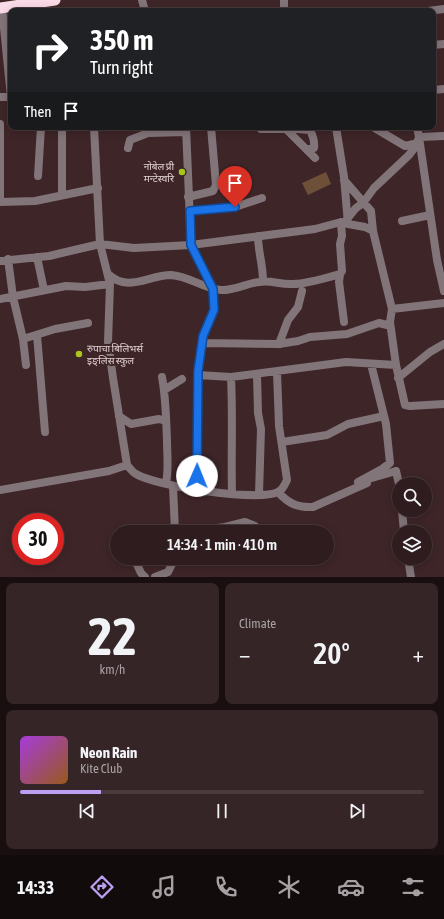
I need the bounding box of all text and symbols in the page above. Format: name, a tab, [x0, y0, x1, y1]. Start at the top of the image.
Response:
icon: right	[24, 24, 76, 76]
text: 350 m	[90, 24, 153, 56]
text: Turn right	[90, 57, 153, 78]
icon: arrive	[60, 100, 82, 122]
text: Then	[24, 103, 52, 120]
place label: नोबेल प्री मन्टेस्वरि	[144, 161, 175, 184]
pin	[218, 166, 252, 207]
marker: नोबेल प्री मन्टेस्वरि	[177, 167, 187, 177]
icon: arrive	[224, 172, 246, 194]
place label: रुपाचा बिलिभर्स इङ्लिस स्कुल	[87, 343, 144, 367]
marker: रुपाचा बिलिभर्स इङ्लिस स्कुल	[74, 349, 84, 359]
position arrow	[176, 455, 218, 497]
map controls	[392, 477, 432, 565]
button: search	[392, 477, 432, 517]
speed limit sign: 30	[12, 513, 64, 565]
button: layers	[392, 525, 432, 565]
text: 14:34 · 1 min · 410 m	[167, 536, 277, 553]
text: 22	[88, 606, 137, 666]
text: Climate	[239, 616, 276, 631]
text: 20°	[313, 636, 350, 670]
text: −	[239, 641, 250, 667]
text: +	[413, 641, 424, 667]
text: km/h	[100, 662, 125, 677]
text: Neon Rain	[80, 744, 137, 761]
text: Kite Club	[80, 761, 122, 776]
icon: previous	[76, 800, 98, 822]
icon: pause	[211, 800, 233, 822]
icon: next	[346, 800, 368, 822]
icon: directions	[88, 873, 116, 901]
icon: music	[150, 873, 178, 901]
icon: phone	[212, 873, 240, 901]
icon: climate	[275, 873, 303, 901]
icon: car	[337, 873, 365, 901]
icon: filters	[399, 873, 427, 901]
text: 14:33	[17, 877, 54, 898]

